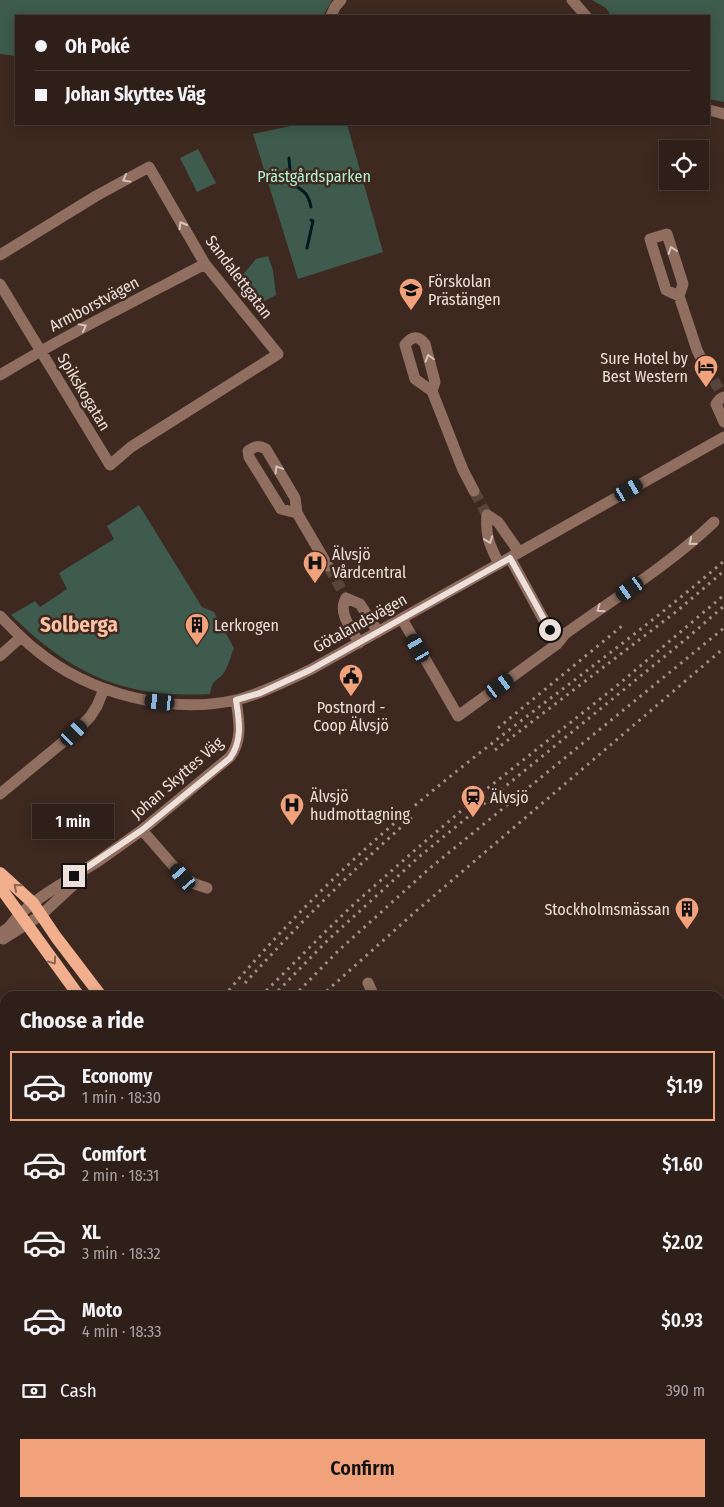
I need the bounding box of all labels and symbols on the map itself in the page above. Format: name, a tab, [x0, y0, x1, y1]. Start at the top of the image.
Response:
park label: Prästgårdsparken	[257, 167, 371, 186]
one-way arrow	[122, 173, 131, 183]
one-way arrow	[179, 222, 189, 231]
street label: Sandalettgatan	[202, 232, 276, 322]
one-way arrow	[668, 246, 678, 255]
street label: Armborstvägen	[46, 272, 142, 336]
place label: Förskolan Prästängen	[428, 272, 501, 309]
school or university icon: Förskolan Prästängen	[398, 277, 424, 311]
one-way arrow	[77, 323, 86, 333]
place label: Sure Hotel by Best Western	[600, 349, 689, 386]
street label: Spikskogatan	[53, 350, 115, 434]
hotel icon: Sure Hotel by Best Western	[693, 354, 719, 388]
one-way arrow	[425, 355, 435, 363]
one-way arrow	[275, 466, 285, 475]
car	[612, 476, 645, 504]
one-way arrow	[483, 535, 493, 544]
one-way arrow	[689, 537, 698, 545]
place label: Älvsjö Vårdcentral	[332, 545, 406, 582]
hospital icon: Älvsjö Vårdcentral	[302, 550, 328, 584]
car	[613, 574, 646, 604]
street label: Götalandsvägen	[310, 589, 410, 657]
one-way arrow	[596, 603, 606, 612]
district label: Solberga	[40, 612, 118, 638]
building icon: Lerkrogen	[184, 612, 210, 646]
place label: Lerkrogen	[214, 616, 279, 635]
route start	[539, 619, 561, 641]
car	[404, 631, 431, 665]
public building icon: Postnord - Coop Älvsjö	[338, 663, 364, 697]
car	[483, 671, 516, 701]
car	[144, 693, 175, 711]
place label: Postnord - Coop Älvsjö	[313, 698, 389, 735]
car	[57, 717, 90, 749]
street label: Johan Skyttes Väg	[127, 733, 227, 823]
station icon: Älvsjö	[460, 784, 486, 818]
place label: Älvsjö hudmottagning	[310, 787, 411, 824]
place label: Älvsjö	[490, 788, 529, 807]
hospital icon: Älvsjö hudmottagning	[279, 792, 305, 826]
callout: 1 min	[33, 804, 115, 838]
car	[167, 861, 198, 893]
route end	[63, 865, 85, 887]
one-way arrow	[14, 884, 23, 893]
building icon: Stockholmsmässan	[674, 896, 700, 930]
place label: Stockholmsmässan	[544, 900, 670, 919]
one-way arrow	[47, 955, 56, 965]

